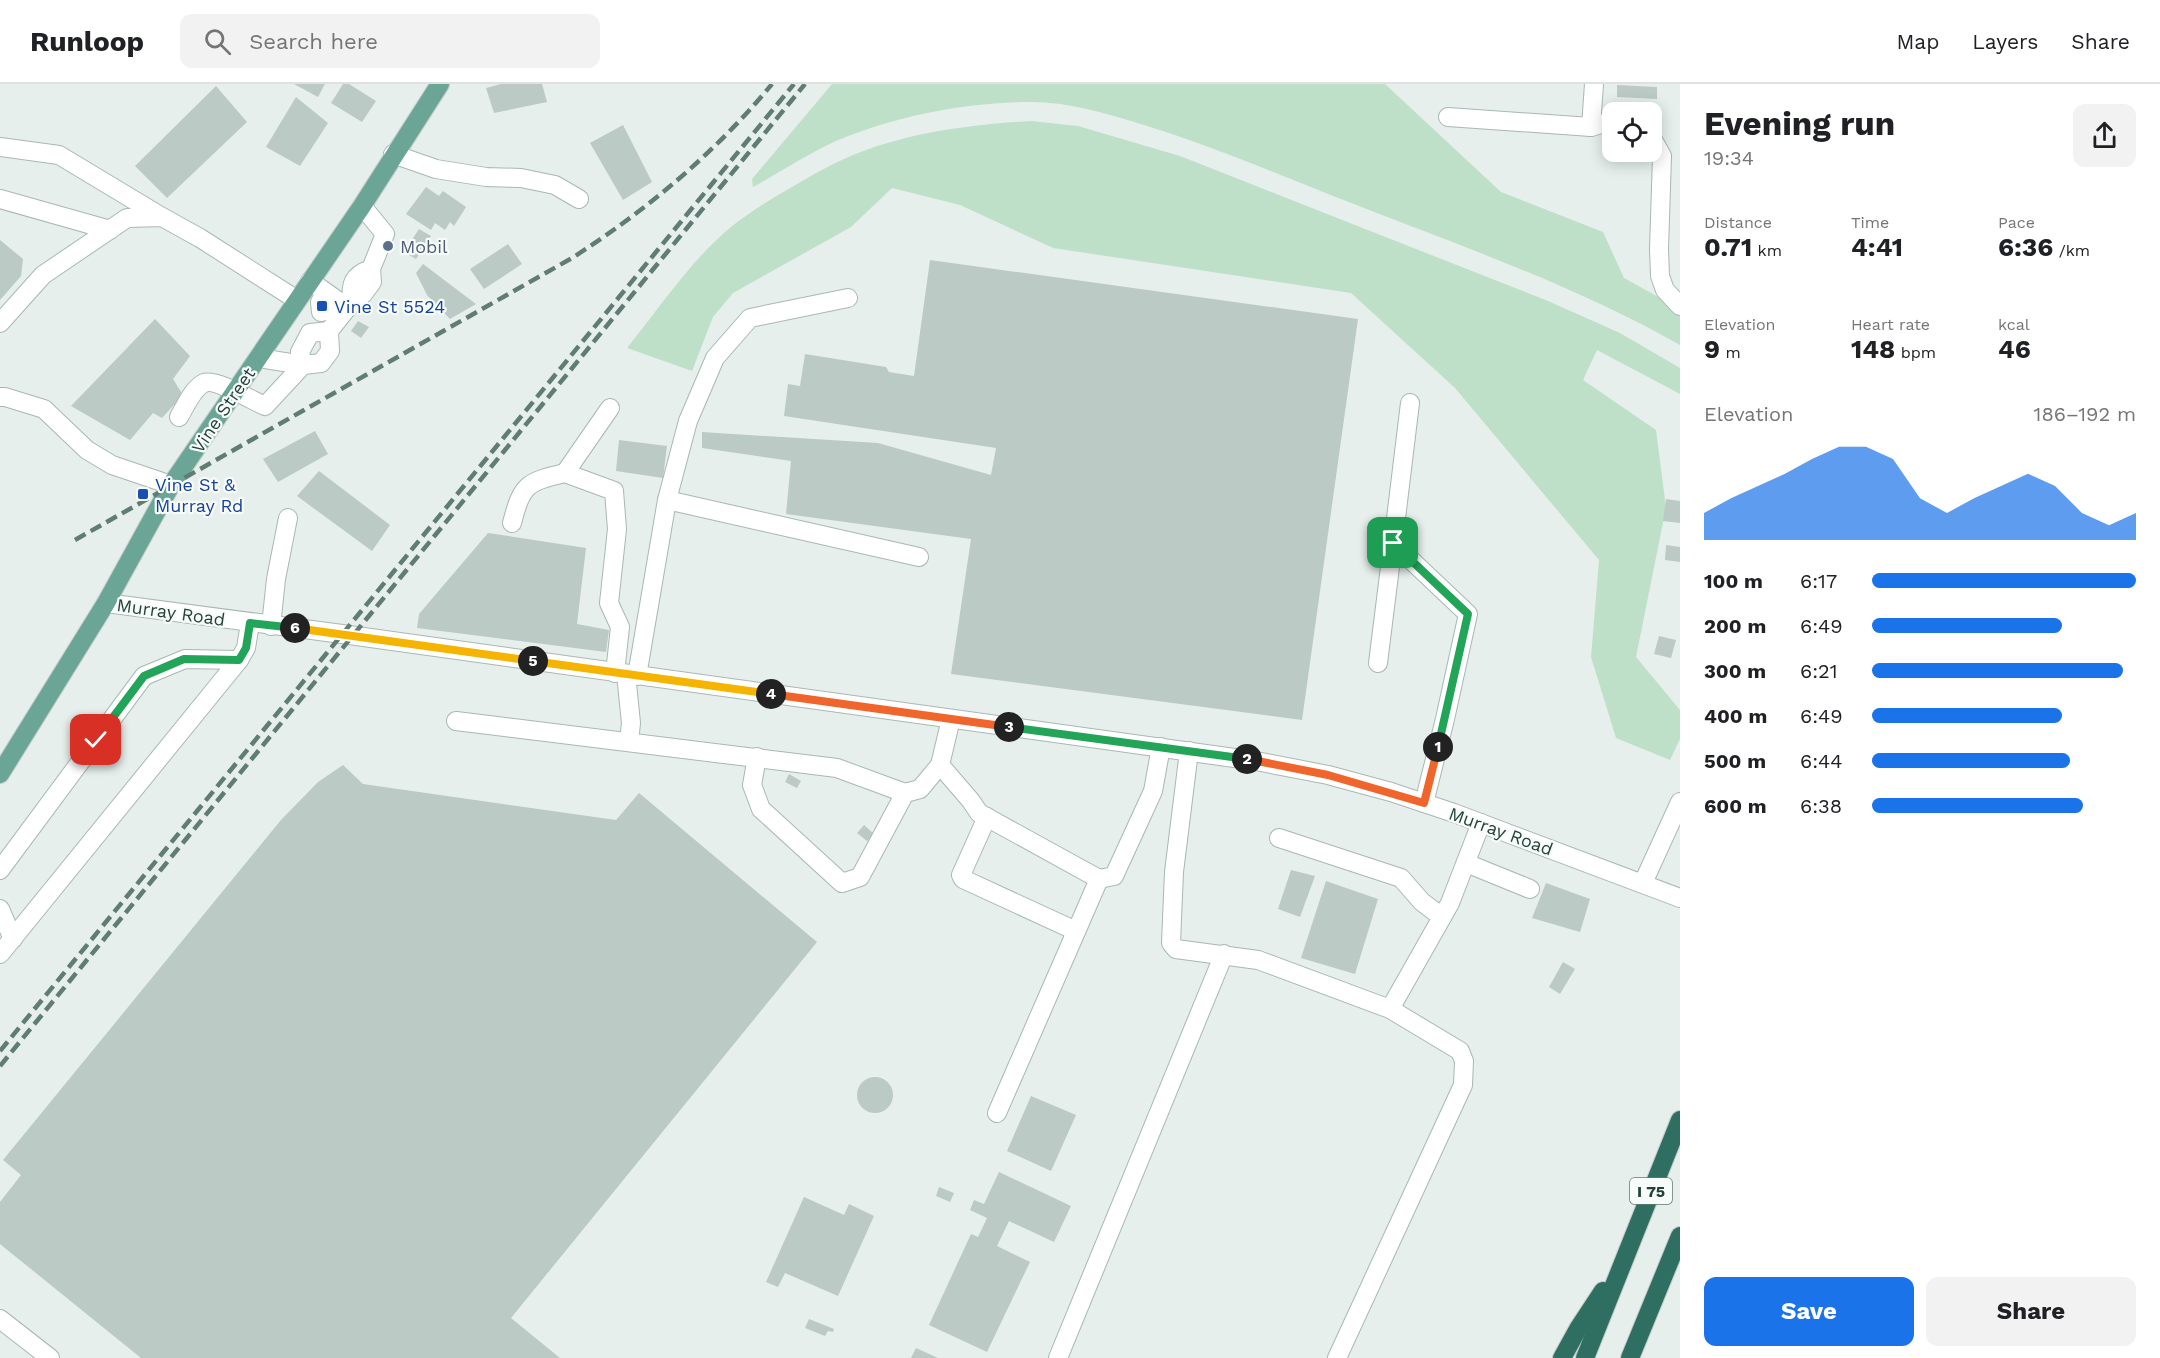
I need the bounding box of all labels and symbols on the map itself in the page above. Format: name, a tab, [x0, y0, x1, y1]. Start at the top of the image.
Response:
place label: Mobil	[400, 236, 448, 257]
marker: Mobil	[381, 239, 395, 253]
place label: Vine St 5524	[334, 296, 445, 317]
marker: Vine St 5524	[315, 299, 329, 313]
street label: Vine Street	[187, 363, 259, 457]
place label: Vine St & Murray Rd	[155, 474, 243, 516]
marker: Vine St & Murray Rd	[136, 487, 150, 501]
pin	[1367, 517, 1418, 568]
street label: Murray Road	[115, 594, 227, 630]
pin: 6	[280, 613, 310, 643]
pin: 5	[518, 646, 548, 676]
pin: 4	[756, 679, 786, 709]
pin: 3	[994, 712, 1024, 742]
pin	[70, 714, 121, 765]
pin: 1	[1423, 732, 1453, 762]
pin: 2	[1232, 744, 1262, 774]
street label: Murray Road	[1446, 802, 1556, 860]
road number: I 75	[1630, 1178, 1672, 1204]

